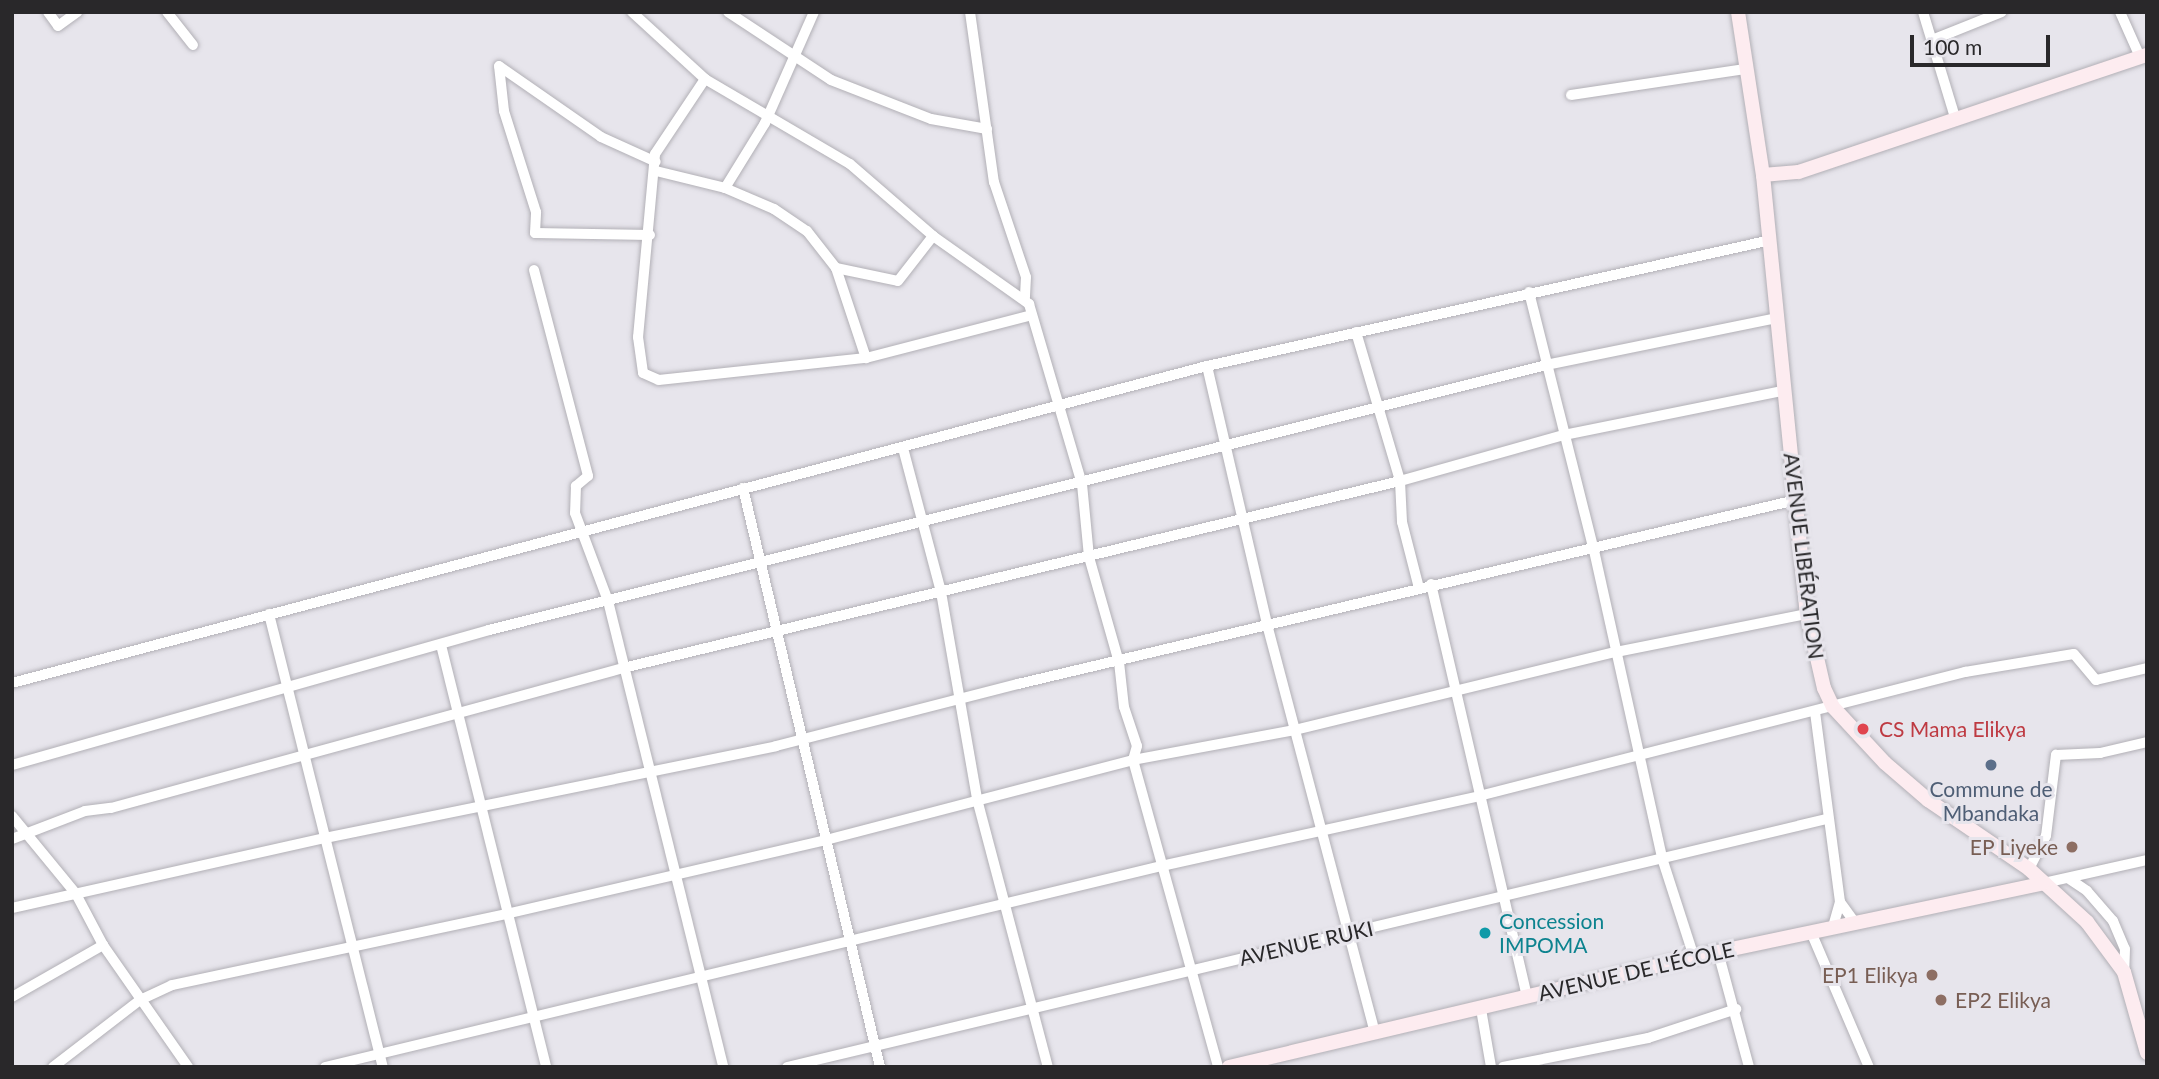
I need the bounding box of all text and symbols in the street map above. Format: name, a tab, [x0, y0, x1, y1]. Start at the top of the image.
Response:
scale bar	[1914, 21, 2054, 65]
text: 100 m	[1923, 34, 1982, 59]
street label: AVENUE LIBÉRATION	[1779, 451, 1829, 661]
place label: CS Mama Elikya	[1879, 716, 2026, 742]
marker: CS Mama Elikya	[1853, 719, 1873, 739]
marker: Commune de Mbandaka	[1983, 757, 1999, 773]
place label: Commune de Mbandaka	[1929, 776, 2053, 826]
place label: EP Liyeke	[1969, 834, 2058, 860]
marker: EP Liyeke	[2064, 839, 2080, 855]
place label: Concession IMPOMA	[1499, 908, 1604, 958]
street label: AVENUE RUKI	[1237, 915, 1375, 971]
marker: Concession IMPOMA	[1477, 925, 1493, 941]
street label: AVENUE DE L'ÉCOLE	[1536, 936, 1736, 1006]
place label: EP1 Elikya	[1822, 962, 1918, 988]
marker: EP1 Elikya	[1924, 967, 1940, 983]
place label: EP2 Elikya	[1955, 987, 2051, 1013]
marker: EP2 Elikya	[1933, 992, 1949, 1008]

